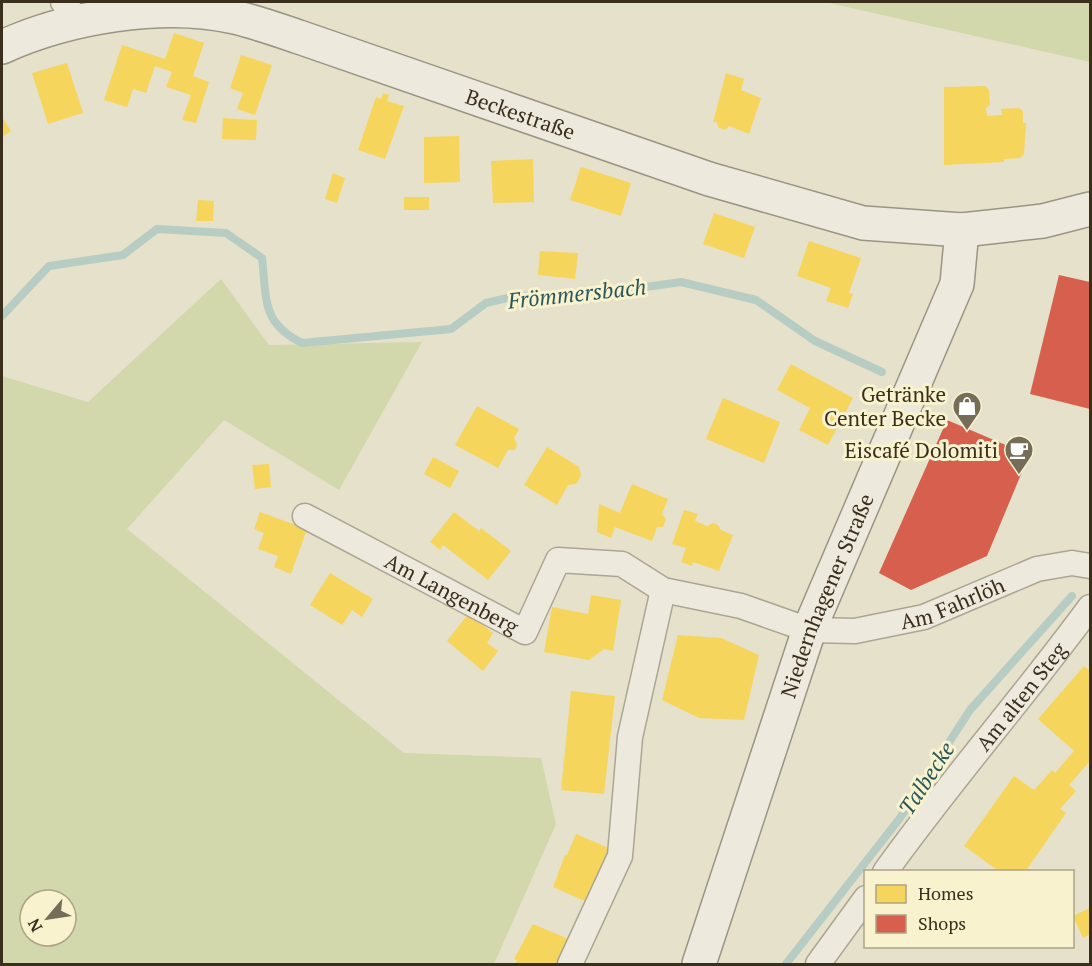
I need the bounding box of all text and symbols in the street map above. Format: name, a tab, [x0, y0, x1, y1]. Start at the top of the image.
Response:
street label: Beckestraße	[462, 82, 579, 146]
water label: Frömmersbach	[505, 271, 648, 315]
place label: Getränke Center Becke	[824, 380, 946, 432]
shop icon: Getränke Center Becke	[951, 390, 983, 432]
cafe icon: Eiscafé Dolomiti	[1003, 434, 1035, 476]
place label: Eiscafé Dolomiti	[845, 436, 998, 464]
street label: Niedernhagener Straße	[774, 489, 880, 701]
street label: Am Langenberg	[380, 547, 524, 641]
street label: Am Fahrlöh	[898, 570, 1009, 635]
street label: Am alten Steg	[969, 636, 1073, 757]
water label: Talbecke	[892, 736, 960, 820]
legend	[864, 870, 1074, 948]
text: Homes	[918, 881, 973, 905]
north arrow	[18, 888, 78, 948]
text: Shops	[918, 911, 966, 935]
text: N	[22, 915, 47, 936]

